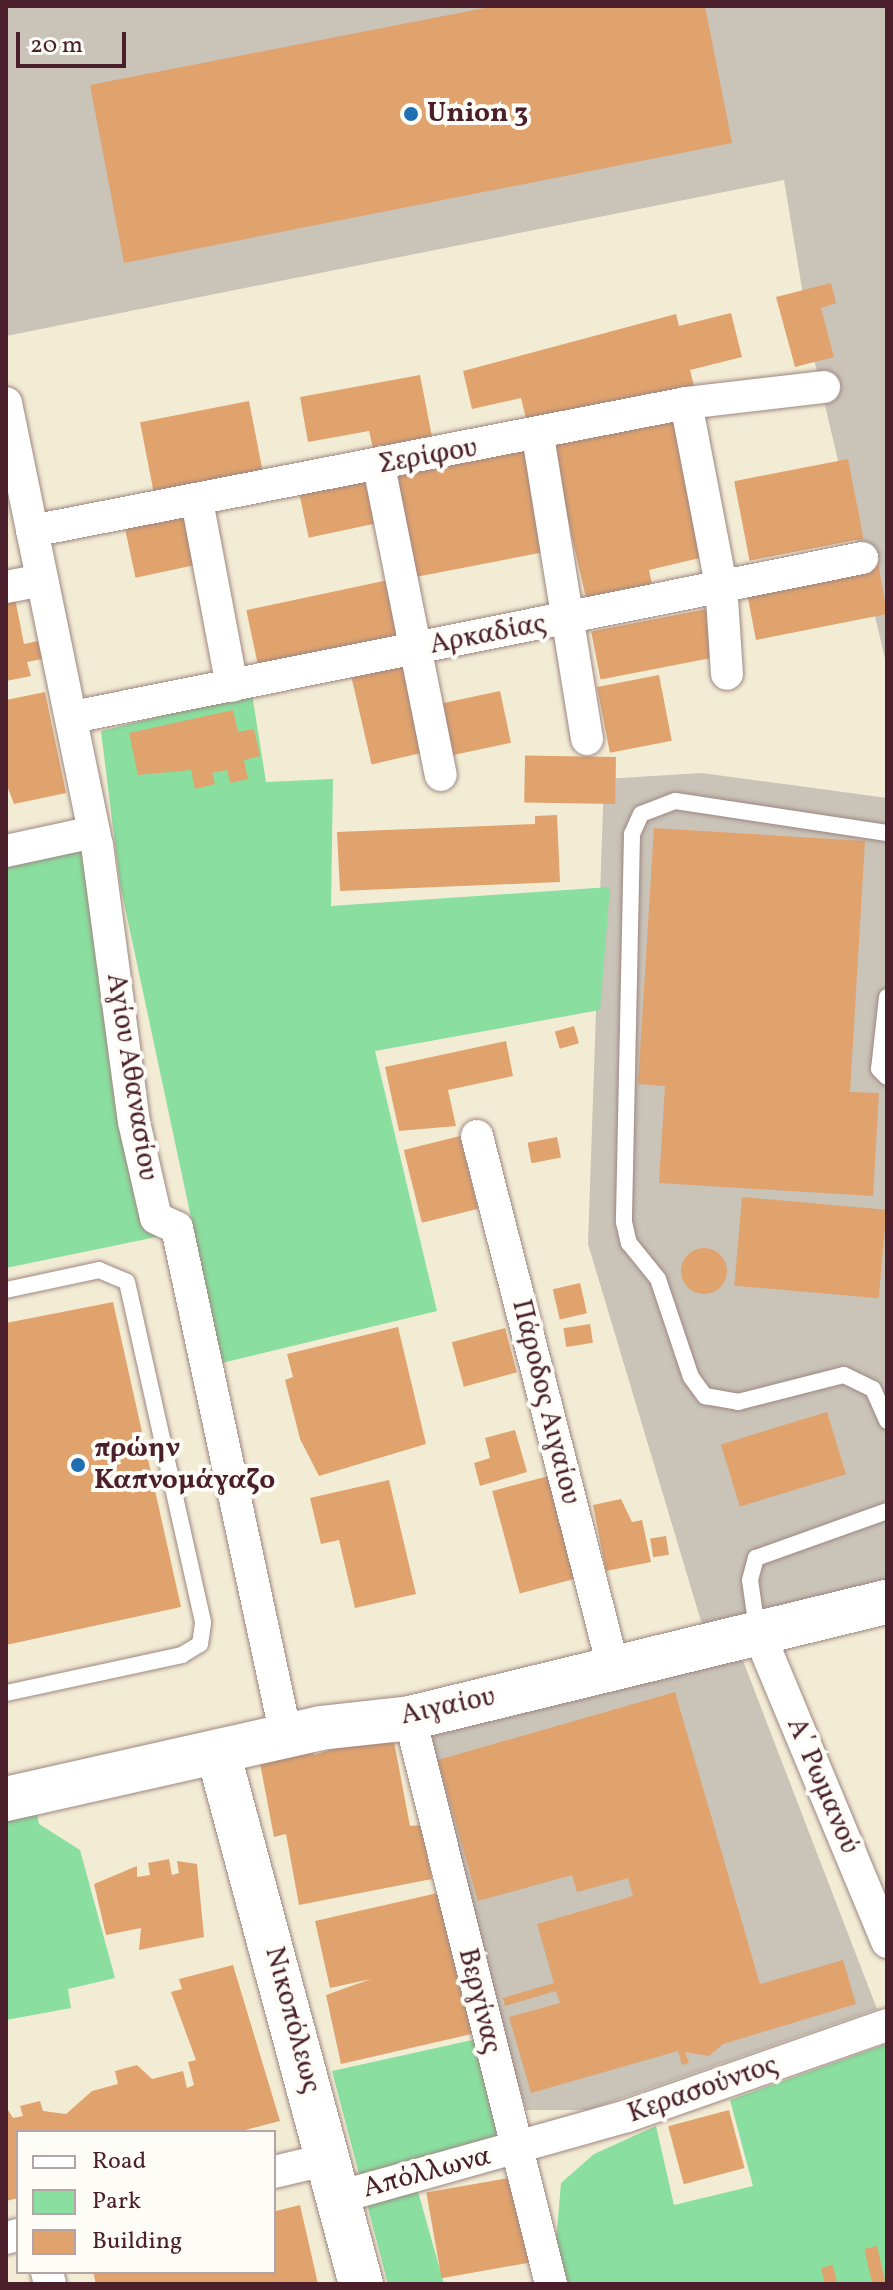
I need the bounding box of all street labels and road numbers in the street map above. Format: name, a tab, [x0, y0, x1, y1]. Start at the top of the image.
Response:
street label: Σερίφου	[376, 432, 480, 482]
street label: Αρκαδίας	[427, 607, 549, 663]
street label: Αγίου Αθανασίου	[98, 971, 164, 1183]
street label: Πάροδος Αιγαίου	[503, 1296, 587, 1508]
street label: Αιγαίου	[398, 1681, 498, 1733]
street label: Α΄ Ρωμανού	[778, 1713, 866, 1859]
street label: Νικοπόλεως	[256, 1943, 328, 2097]
street label: Βεργίνας	[450, 1945, 508, 2057]
street label: Κερασούντος	[624, 2049, 782, 2131]
street label: Απόλλωνα	[359, 2140, 495, 2206]

